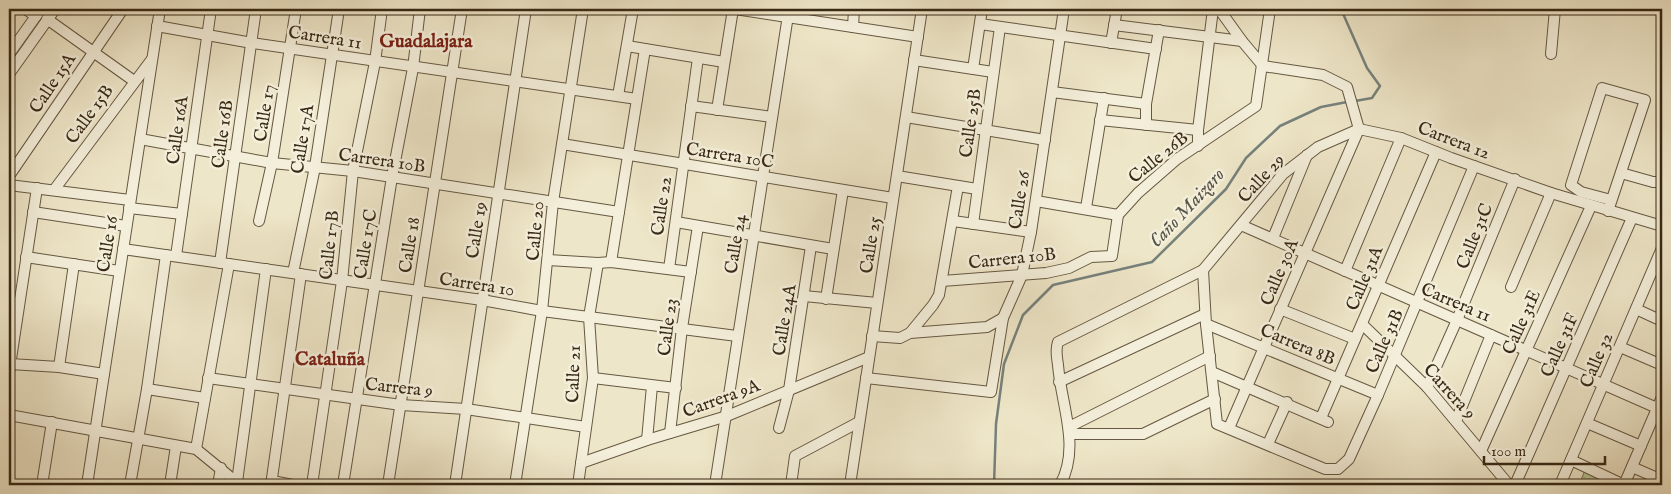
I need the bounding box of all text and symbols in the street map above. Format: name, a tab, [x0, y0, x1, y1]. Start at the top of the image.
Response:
street label: Carrera 11	[286, 21, 363, 56]
district label: Guadalajara	[380, 30, 473, 54]
street label: Calle 15A	[25, 49, 82, 118]
street label: Calle 15B	[61, 81, 119, 149]
street label: Calle 17	[250, 83, 281, 144]
street label: Calle 25B	[955, 87, 988, 159]
street label: Calle 16A	[162, 94, 195, 166]
street label: Calle 16B	[207, 98, 240, 170]
street label: Calle 17A	[287, 102, 320, 176]
street label: Carrera 12	[1414, 117, 1493, 166]
street label: Calle 26B	[1124, 127, 1194, 189]
street label: Carrera 10C	[684, 138, 776, 175]
street label: Carrera 10B	[337, 144, 427, 179]
street label: Calle 29	[1234, 150, 1291, 208]
water label: Caño Maizaro	[1145, 164, 1230, 253]
street label: Calle 26	[1005, 169, 1036, 231]
street label: Calle 22	[647, 175, 678, 237]
street label: Calle 19	[462, 200, 493, 260]
street label: Calle 20	[522, 200, 551, 262]
street label: Calle 31C	[1452, 200, 1499, 273]
street label: Calle 17C	[350, 207, 383, 281]
street label: Calle 17B	[315, 209, 346, 281]
street label: Calle 24	[720, 213, 753, 276]
street label: Calle 16	[93, 214, 124, 274]
street label: Calle 25	[856, 215, 887, 275]
street label: Calle 18	[395, 216, 426, 275]
street label: Calle 30A	[1256, 235, 1305, 309]
street label: Calle 31A	[1341, 242, 1390, 314]
street label: Carrera 10B	[967, 243, 1057, 276]
street label: Carrera 10	[437, 268, 516, 303]
street label: Carrera 11	[1417, 278, 1494, 328]
street label: Calle 24A	[768, 282, 803, 358]
street label: Calle 31E	[1498, 287, 1547, 359]
street label: Calle 23	[654, 297, 683, 357]
street label: Calle 31B	[1361, 306, 1410, 377]
street label: Calle 31F	[1536, 310, 1585, 381]
street label: Carrera 8B	[1256, 319, 1339, 372]
street label: Calle 32	[1576, 329, 1619, 392]
street label: Calle 21	[562, 345, 587, 403]
district label: Cataluña	[295, 348, 366, 372]
street label: Carrera 9	[1417, 359, 1480, 425]
street label: Carrera 9	[364, 373, 434, 403]
street label: Carrera 9A	[680, 375, 764, 424]
scale bar	[1484, 434, 1605, 466]
text: 100 m	[1491, 442, 1527, 461]

